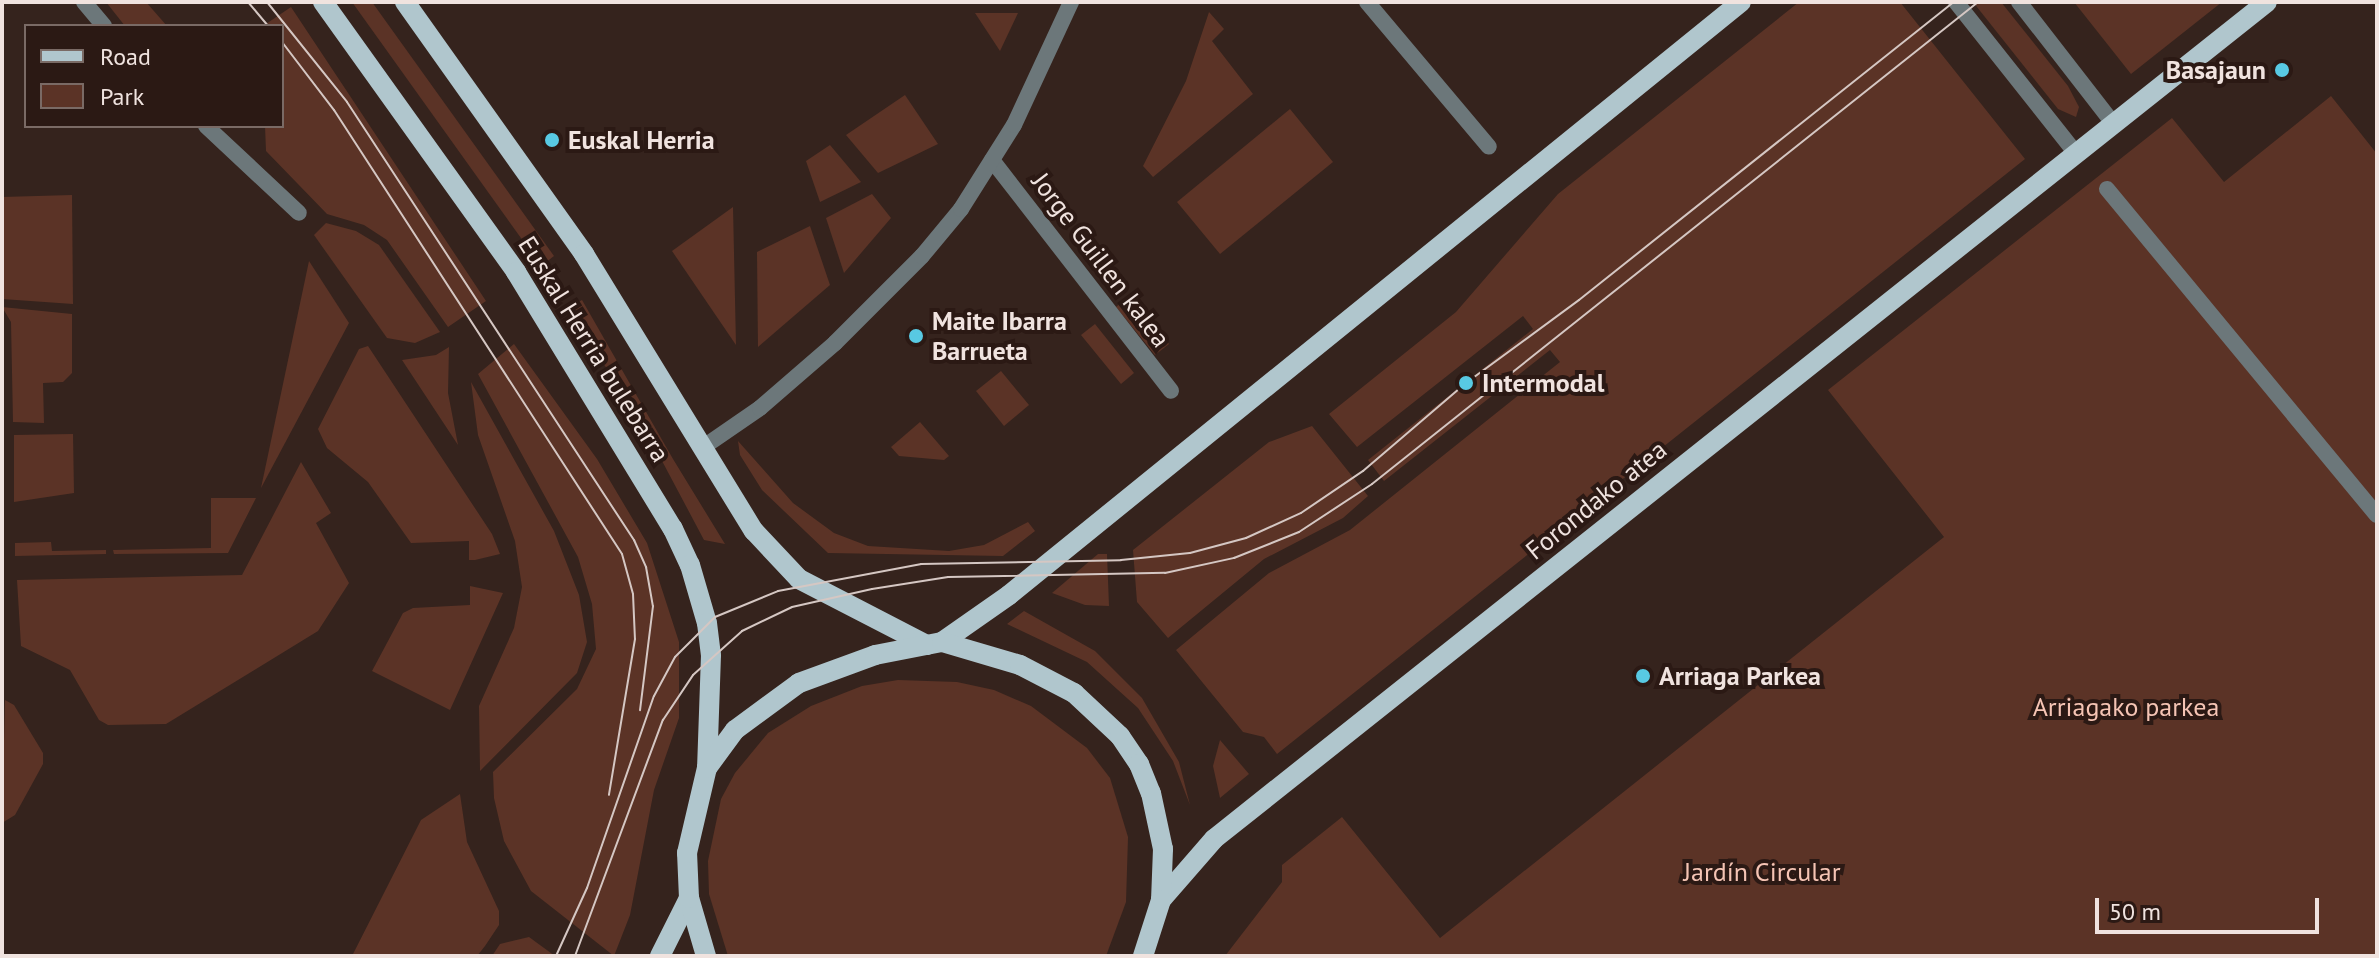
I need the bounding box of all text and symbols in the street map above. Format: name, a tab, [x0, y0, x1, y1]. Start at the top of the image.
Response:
legend	[24, 24, 284, 128]
text: Road	[100, 41, 151, 72]
place label: Basajaun	[2166, 54, 2266, 86]
marker: Basajaun	[2273, 61, 2291, 79]
text: Park	[100, 81, 144, 112]
place label: Euskal Herria	[568, 124, 715, 156]
marker: Euskal Herria	[543, 131, 561, 149]
street label: Jorge Guillen kalea	[1025, 167, 1177, 353]
street label: Euskal Herria bulebarra	[512, 230, 676, 468]
place label: Maite Ibarra Barrueta	[932, 305, 1067, 366]
marker: Maite Ibarra Barrueta	[907, 327, 925, 345]
place label: Intermodal	[1482, 367, 1604, 399]
marker: Intermodal	[1457, 374, 1475, 392]
street label: Forondako atea	[1519, 434, 1673, 566]
place label: Arriaga Parkea	[1659, 660, 1821, 692]
marker: Arriaga Parkea	[1634, 667, 1652, 685]
park label: Arriagako parkea	[2033, 691, 2219, 723]
park label: Jardín Circular	[1683, 856, 1841, 888]
scale bar	[2099, 882, 2323, 932]
text: 50 m	[2109, 896, 2161, 927]

